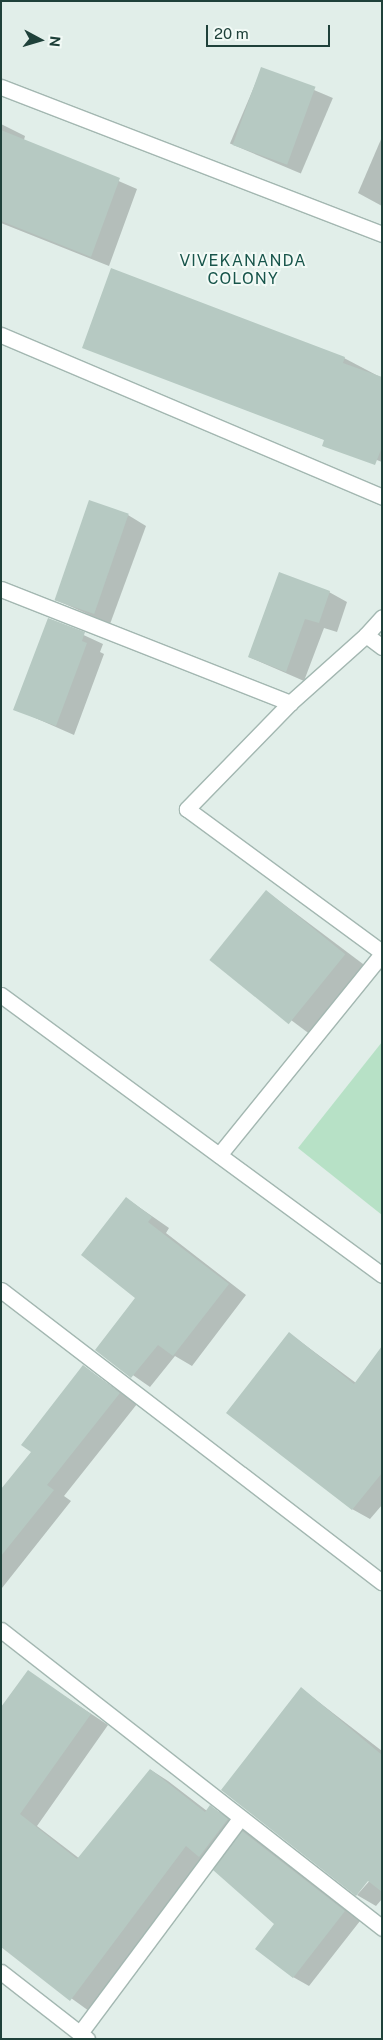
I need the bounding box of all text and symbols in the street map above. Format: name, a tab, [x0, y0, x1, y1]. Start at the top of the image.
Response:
north arrow	[15, 15, 65, 65]
scale bar	[208, 15, 332, 47]
text: 20 m	[214, 25, 249, 42]
text: N	[46, 35, 63, 48]
district label: VIVEKANANDA COLONY	[178, 251, 308, 289]

